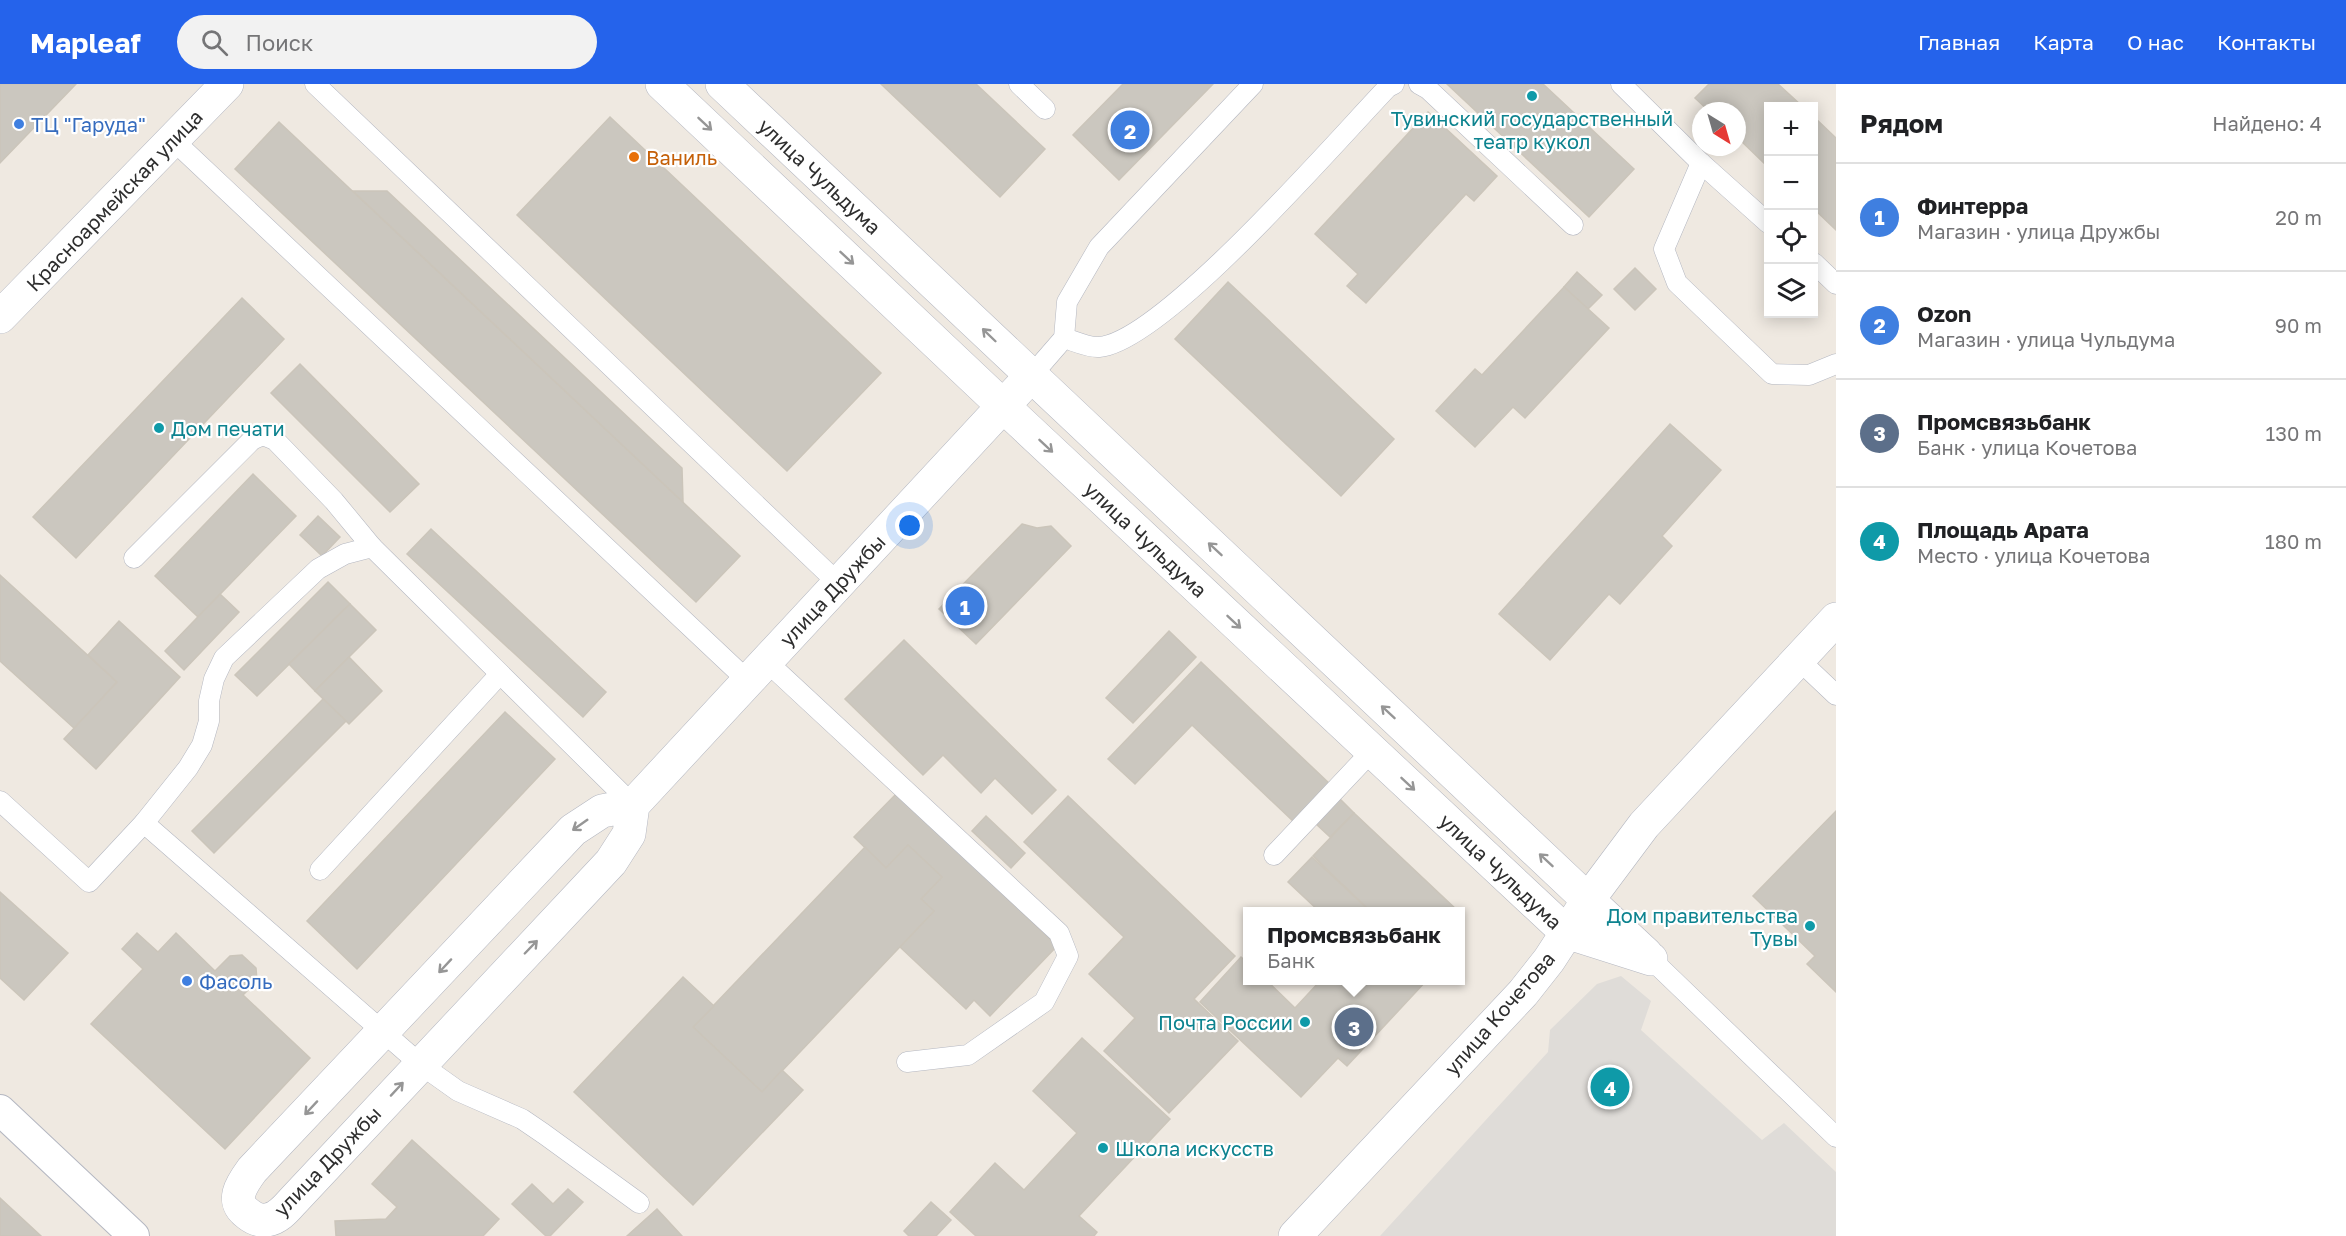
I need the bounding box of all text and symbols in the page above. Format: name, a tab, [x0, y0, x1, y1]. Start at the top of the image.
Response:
search box	[177, 15, 597, 69]
text: Mapleaf	[30, 26, 141, 59]
icon: search	[198, 26, 231, 59]
text: Поиск	[246, 29, 313, 56]
text: Главная	[1918, 29, 2000, 55]
text: Карта	[2033, 29, 2094, 55]
text: О нас	[2127, 29, 2184, 55]
text: Контакты	[2217, 29, 2316, 55]
marker: Тувинский государственный театр кукол	[1525, 89, 1539, 103]
north arrow	[1692, 102, 1746, 156]
map controls	[1764, 102, 1818, 318]
button: +	[1764, 102, 1818, 156]
street label: Красноармейская улица	[21, 104, 207, 296]
place label: Тувинский государственный театр кукол	[1391, 106, 1673, 153]
pin: 2	[1110, 108, 1150, 152]
text: Рядом	[1860, 108, 1943, 139]
text: Найдено: 4	[2212, 111, 2322, 135]
place label: ТЦ "Гаруда"	[31, 112, 146, 136]
street label: улица Чульдума	[754, 113, 886, 239]
marker: ТЦ "Гаруда"	[12, 117, 26, 131]
one-way arrow	[697, 117, 712, 131]
place label: Ваниль	[646, 145, 717, 169]
marker: Ваниль	[627, 150, 641, 164]
button: −	[1764, 156, 1818, 210]
text: Финтерра	[1917, 192, 2028, 219]
text: 1	[1874, 205, 1885, 229]
text: 20 m	[2275, 205, 2322, 229]
button: locate	[1764, 210, 1818, 264]
text: Магазин · улица Дружбы	[1917, 219, 2160, 243]
one-way arrow	[839, 251, 854, 265]
button: layers	[1764, 264, 1818, 318]
text: Ozon	[1917, 300, 1971, 327]
text: 2	[1873, 313, 1886, 337]
text: 90 m	[2275, 313, 2322, 337]
text: Магазин · улица Чульдума	[1917, 327, 2175, 351]
one-way arrow	[981, 328, 996, 343]
text: Промсвязьбанк	[1917, 408, 2091, 435]
place label: Дом печати	[171, 416, 285, 440]
marker: Дом печати	[152, 421, 166, 435]
text: 3	[1873, 421, 1886, 445]
text: 130 m	[2266, 421, 2322, 445]
text: Банк · улица Кочетова	[1917, 435, 2137, 459]
one-way arrow	[1038, 439, 1053, 453]
street label: улица Чульдума	[1080, 476, 1212, 602]
your location	[895, 511, 924, 540]
text: Площадь Арата	[1917, 516, 2089, 543]
street label: улица Дружбы	[774, 529, 890, 651]
text: 4	[1873, 529, 1886, 553]
text: 180 m	[2265, 529, 2322, 553]
one-way arrow	[1208, 542, 1223, 557]
text: Место · улица Кочетова	[1917, 543, 2150, 567]
pin: 1	[946, 584, 984, 628]
one-way arrow	[1227, 615, 1242, 629]
one-way arrow	[1381, 705, 1396, 719]
one-way arrow	[1400, 777, 1415, 791]
street label: улица Чульдума	[1435, 808, 1567, 934]
one-way arrow	[572, 819, 588, 831]
one-way arrow	[1538, 852, 1553, 867]
place label: Дом правительства Тувы	[1606, 903, 1798, 950]
popup	[1243, 907, 1465, 985]
marker: Дом правительства Тувы	[1803, 919, 1817, 933]
text: Промсвязьбанк	[1267, 921, 1441, 948]
one-way arrow	[523, 940, 538, 955]
street label: улица Кочетова	[1439, 946, 1559, 1080]
text: Банк	[1267, 948, 1315, 972]
one-way arrow	[438, 958, 452, 973]
place label: Фасоль	[199, 969, 272, 993]
marker: Фасоль	[180, 974, 194, 988]
pin: 3	[1334, 1004, 1374, 1050]
place label: Почта России	[1158, 1010, 1293, 1034]
marker: Почта России	[1298, 1015, 1312, 1029]
pin: 4	[1590, 1064, 1630, 1110]
one-way arrow	[390, 1082, 404, 1097]
one-way arrow	[304, 1100, 318, 1115]
street label: улица Дружбы	[268, 1101, 386, 1221]
place label: Школа искусств	[1115, 1136, 1274, 1160]
marker: Школа искусств	[1096, 1141, 1110, 1155]

